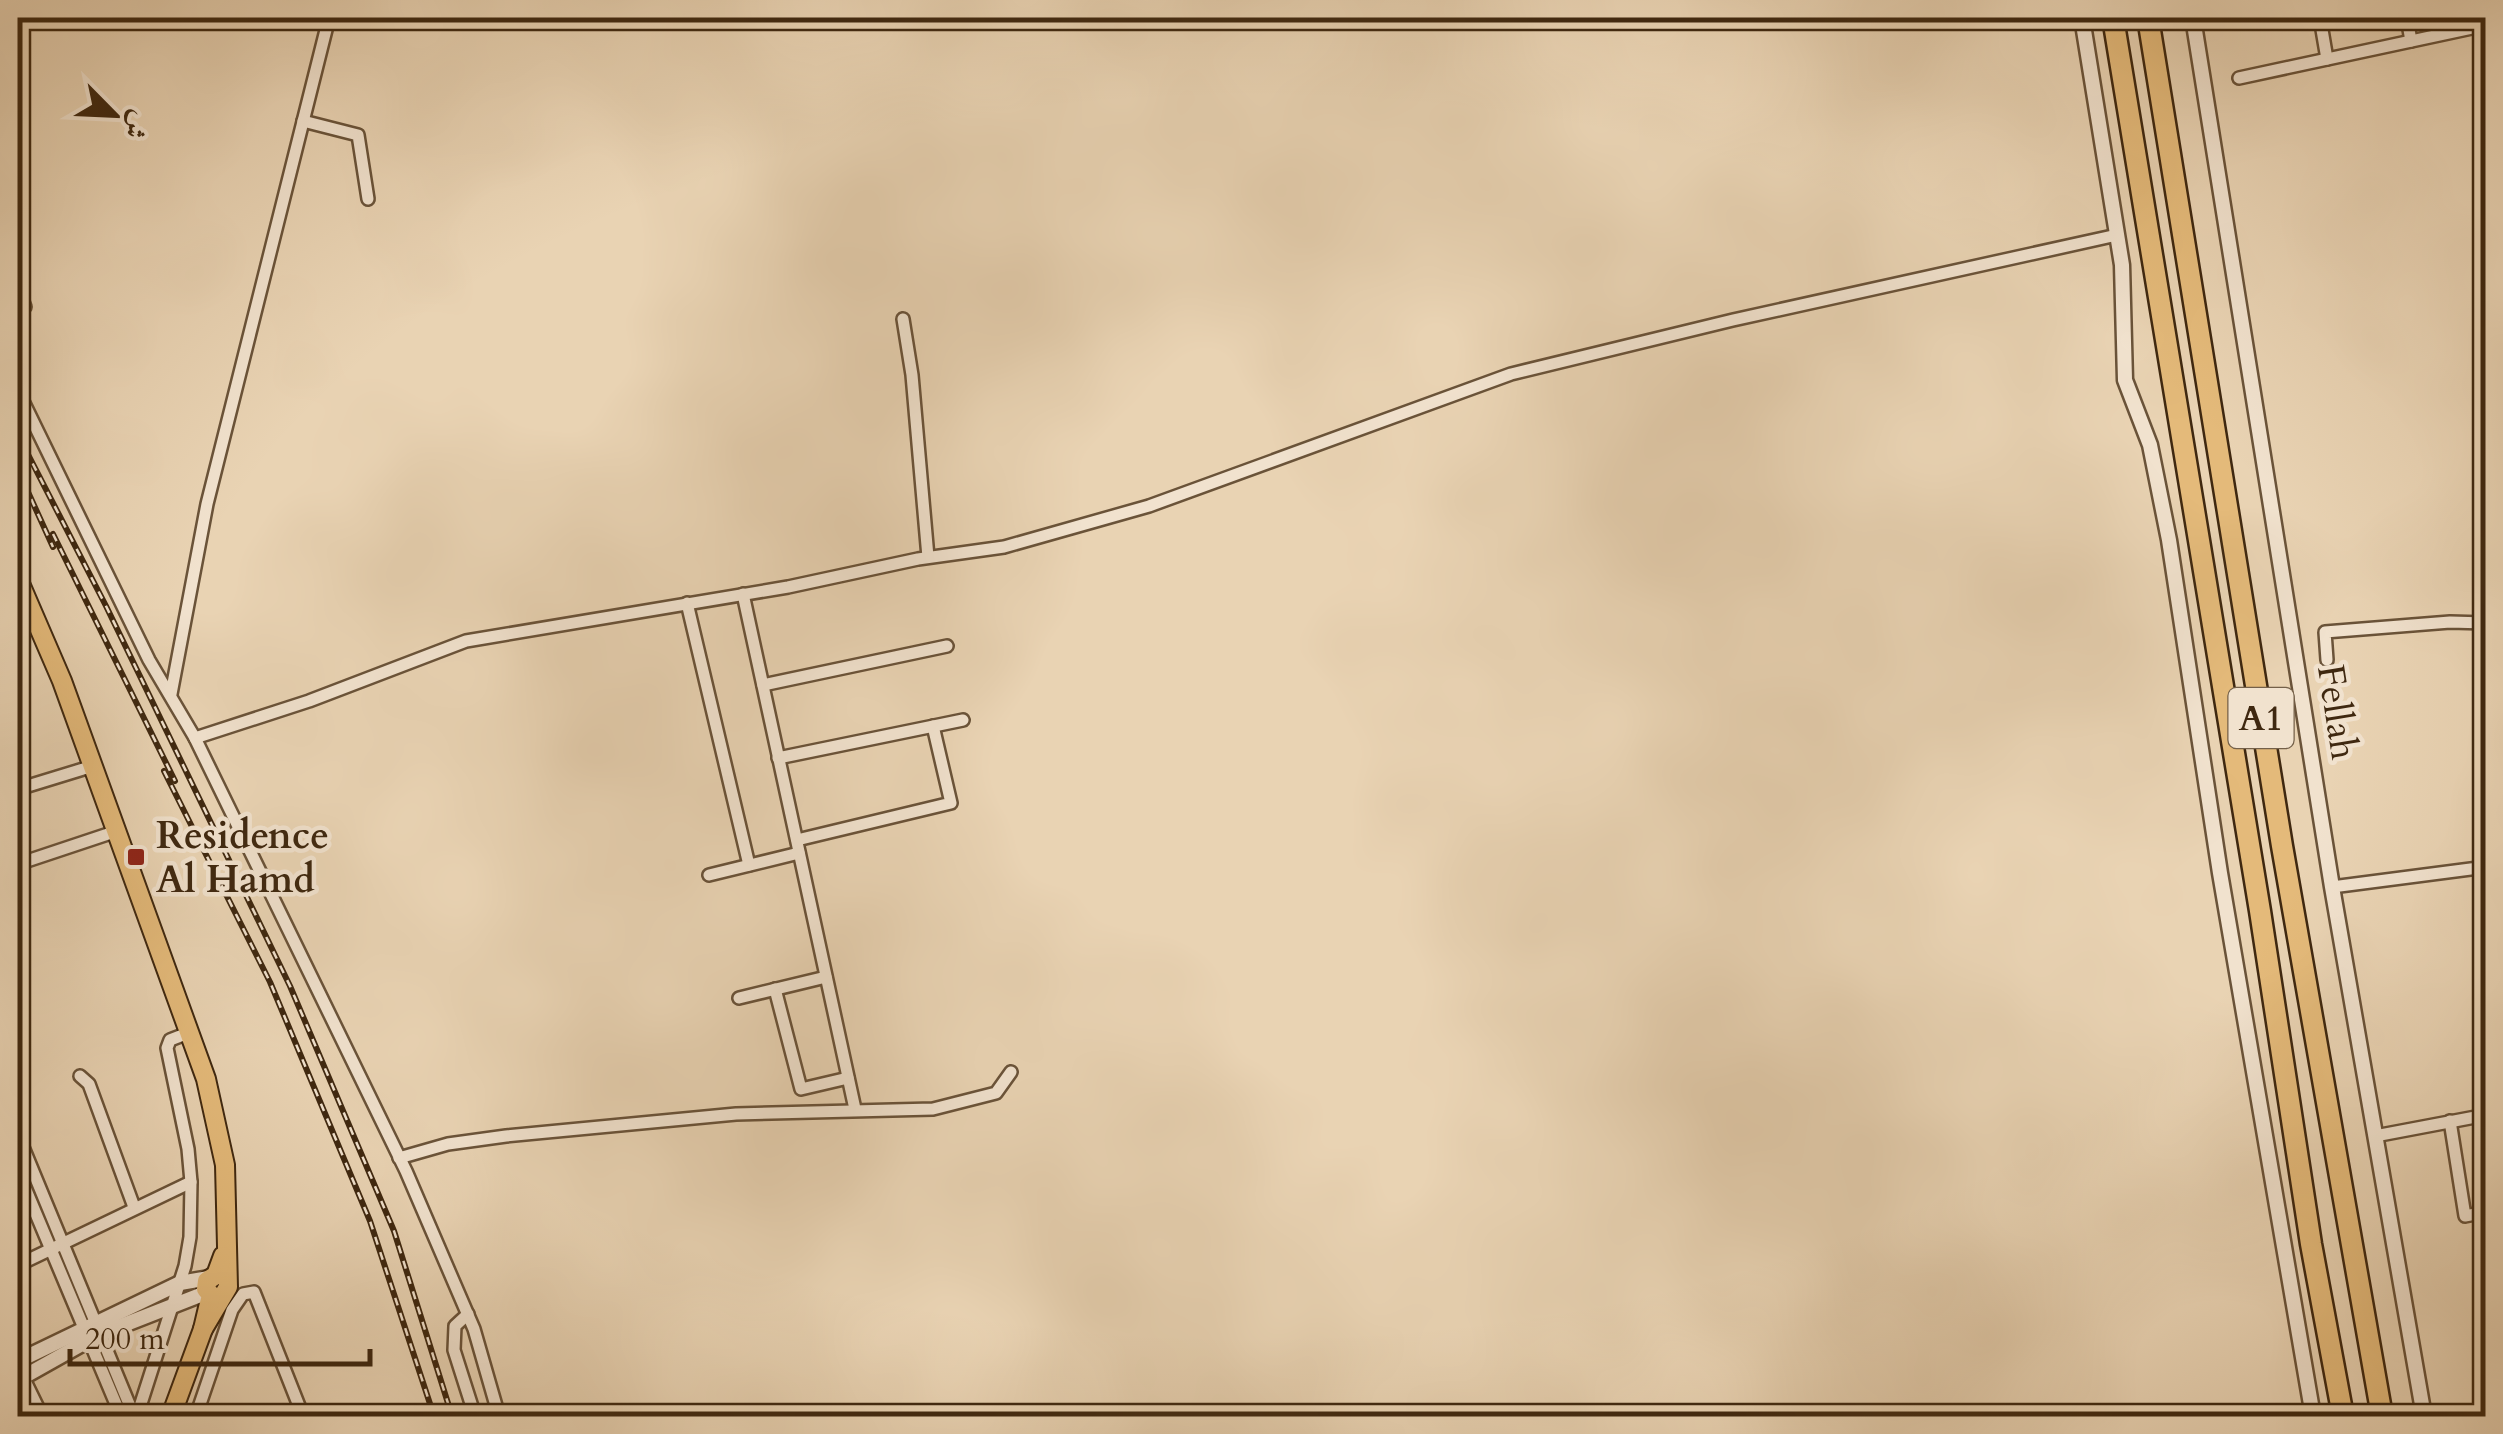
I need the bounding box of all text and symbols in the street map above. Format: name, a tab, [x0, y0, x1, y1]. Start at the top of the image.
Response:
north arrow	[65, 65, 165, 165]
text: ش	[114, 104, 160, 145]
street label: Fellah	[2304, 661, 2370, 764]
road number: A1	[2228, 688, 2294, 748]
place label: Residence Al Hamd	[156, 810, 329, 906]
marker: Residence Al Hamd	[125, 846, 147, 868]
scale bar	[70, 1304, 370, 1366]
text: 200 m	[85, 1319, 165, 1360]

